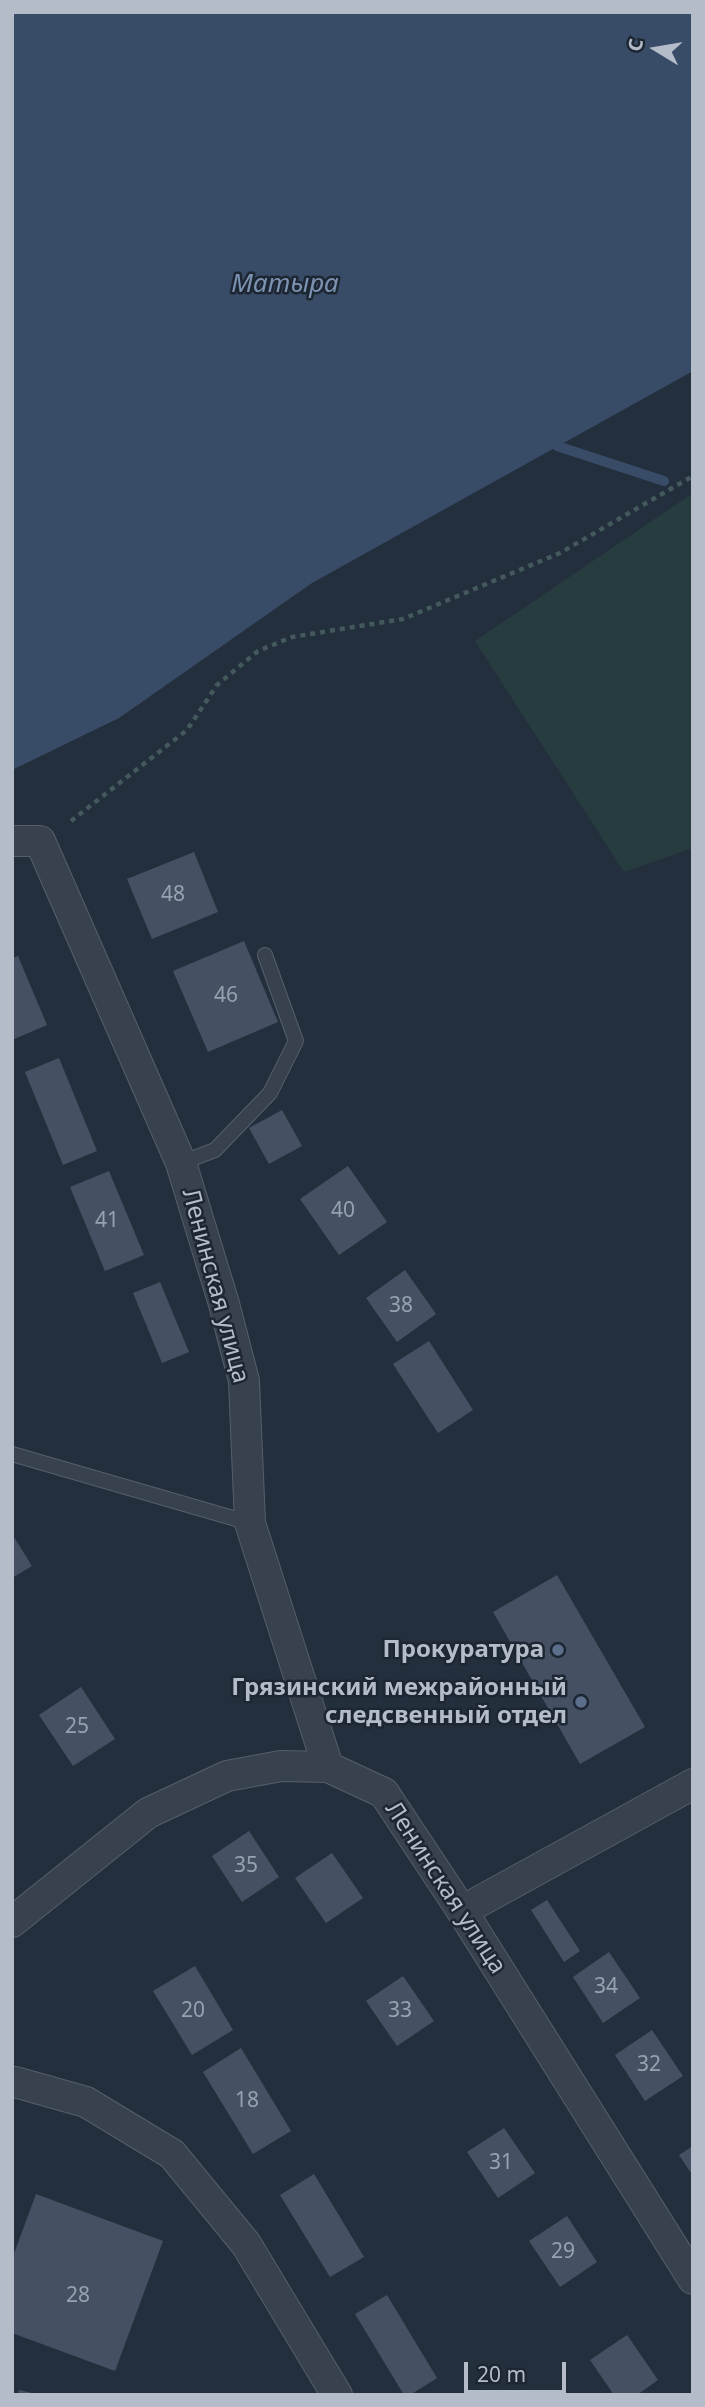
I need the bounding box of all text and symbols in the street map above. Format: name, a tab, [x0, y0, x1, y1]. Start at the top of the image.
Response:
north arrow	[621, 14, 691, 84]
text: С	[621, 37, 649, 54]
water label: Матыра	[231, 269, 339, 301]
house number: 48	[161, 882, 185, 908]
house number: 46	[214, 983, 238, 1009]
street label: Ленинская улица	[175, 1186, 255, 1386]
house number: 40	[331, 1198, 355, 1224]
house number: 41	[95, 1208, 119, 1234]
house number: 38	[389, 1293, 413, 1319]
place label: Прокуратура	[382, 1636, 544, 1664]
marker: Прокуратура	[550, 1642, 566, 1658]
place label: Грязинский межрайонный следсвенный отдел	[231, 1674, 567, 1730]
marker: Грязинский межрайонный следсвенный отдел	[573, 1694, 589, 1710]
house number: 25	[65, 1714, 89, 1740]
street label: Ленинская улица	[378, 1796, 512, 1980]
house number: 35	[234, 1853, 258, 1879]
house number: 34	[594, 1974, 618, 2000]
house number: 20	[181, 1998, 205, 2024]
house number: 33	[388, 1998, 412, 2024]
house number: 32	[637, 2052, 661, 2078]
house number: 18	[235, 2088, 259, 2114]
house number: 31	[489, 2150, 513, 2176]
house number: 29	[551, 2239, 575, 2265]
house number: 28	[66, 2283, 90, 2309]
scale bar	[467, 2348, 568, 2392]
text: 20 m	[477, 2360, 526, 2388]

